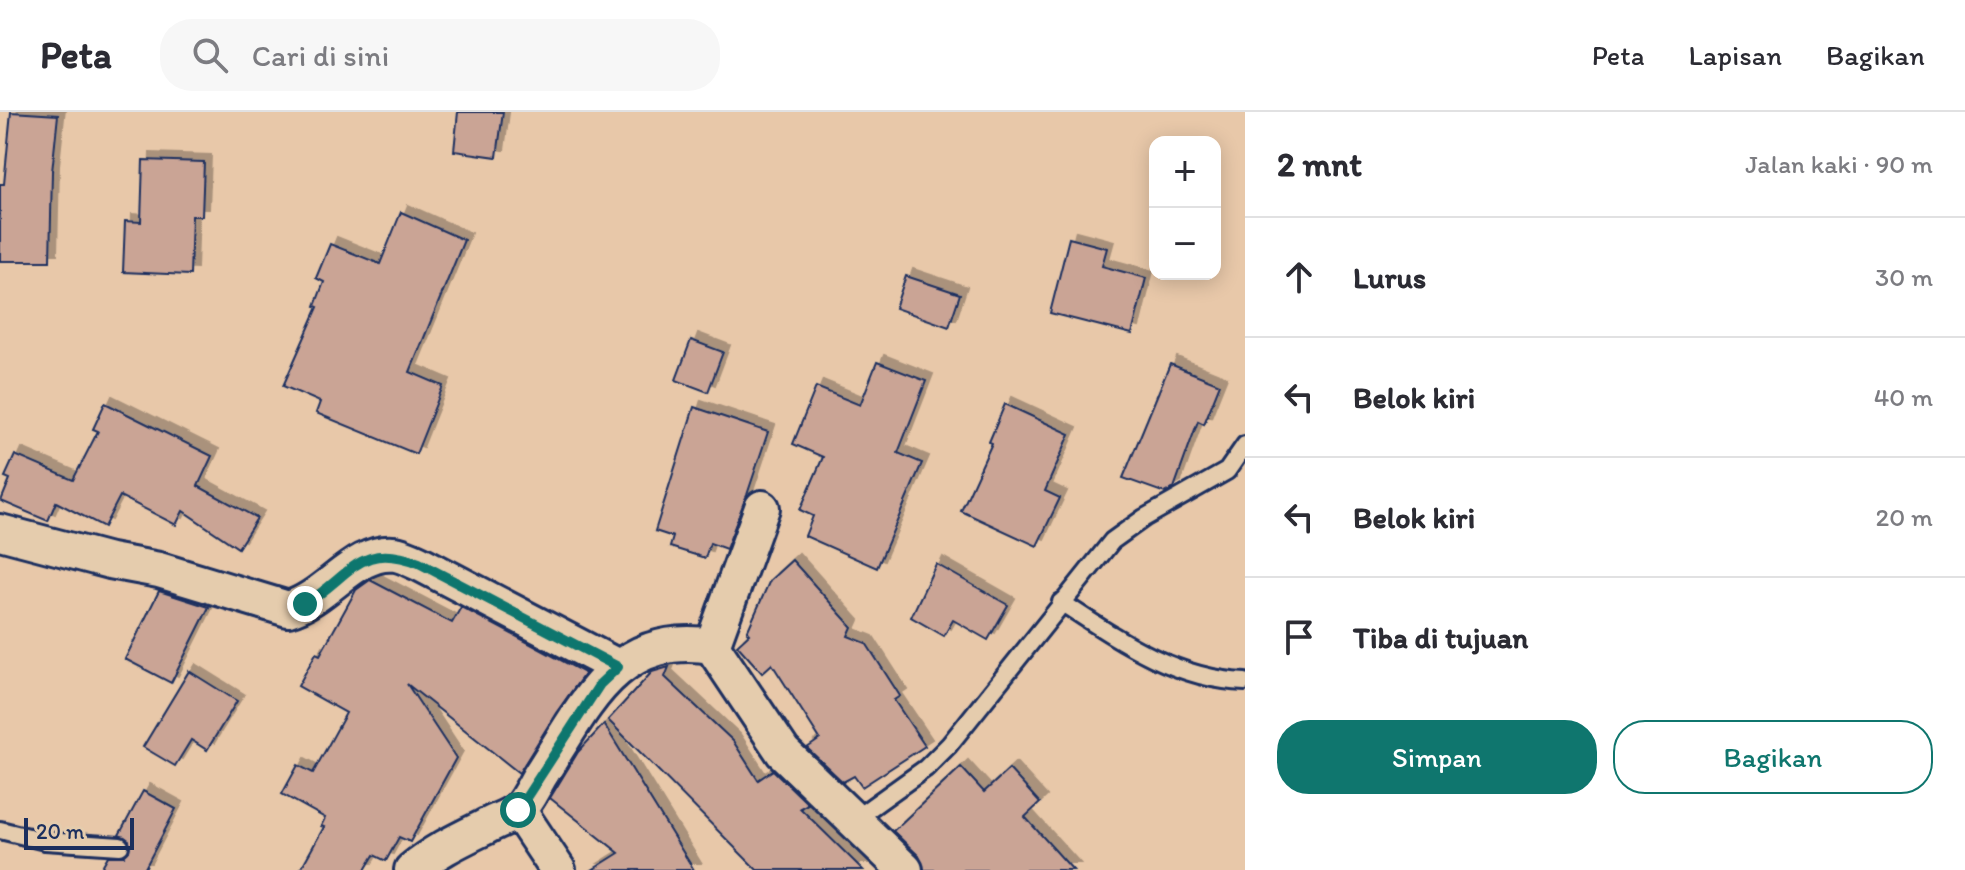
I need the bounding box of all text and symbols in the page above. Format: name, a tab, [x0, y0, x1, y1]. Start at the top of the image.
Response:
search box	[160, 19, 720, 91]
text: Peta	[40, 32, 112, 78]
icon: search	[188, 33, 232, 77]
text: Cari di sini	[252, 37, 389, 74]
text: Peta	[1592, 38, 1645, 72]
text: Lapisan	[1689, 38, 1782, 72]
text: Bagikan	[1826, 38, 1925, 72]
map controls	[1149, 136, 1221, 280]
button: +	[1149, 136, 1221, 208]
text: 2 mnt	[1277, 144, 1362, 185]
text: Jalan kaki · 90 m	[1745, 148, 1933, 180]
button: −	[1149, 208, 1221, 280]
icon: ahead	[1277, 255, 1321, 299]
text: Lurus	[1353, 259, 1426, 296]
text: 30 m	[1875, 261, 1933, 293]
icon: left	[1277, 375, 1321, 419]
text: Belok kiri	[1353, 379, 1475, 416]
text: 40 m	[1874, 381, 1933, 413]
icon: left	[1277, 495, 1321, 539]
text: Belok kiri	[1353, 499, 1475, 536]
text: 20 m	[1876, 501, 1933, 533]
route end	[287, 586, 323, 622]
icon: arrive	[1277, 615, 1321, 659]
text: Tiba di tujuan	[1353, 619, 1528, 656]
button: Simpan	[1277, 720, 1597, 794]
button: Bagikan	[1613, 720, 1933, 794]
route start	[500, 792, 536, 828]
scale bar	[24, 814, 134, 850]
text: 20 m	[36, 818, 85, 845]

